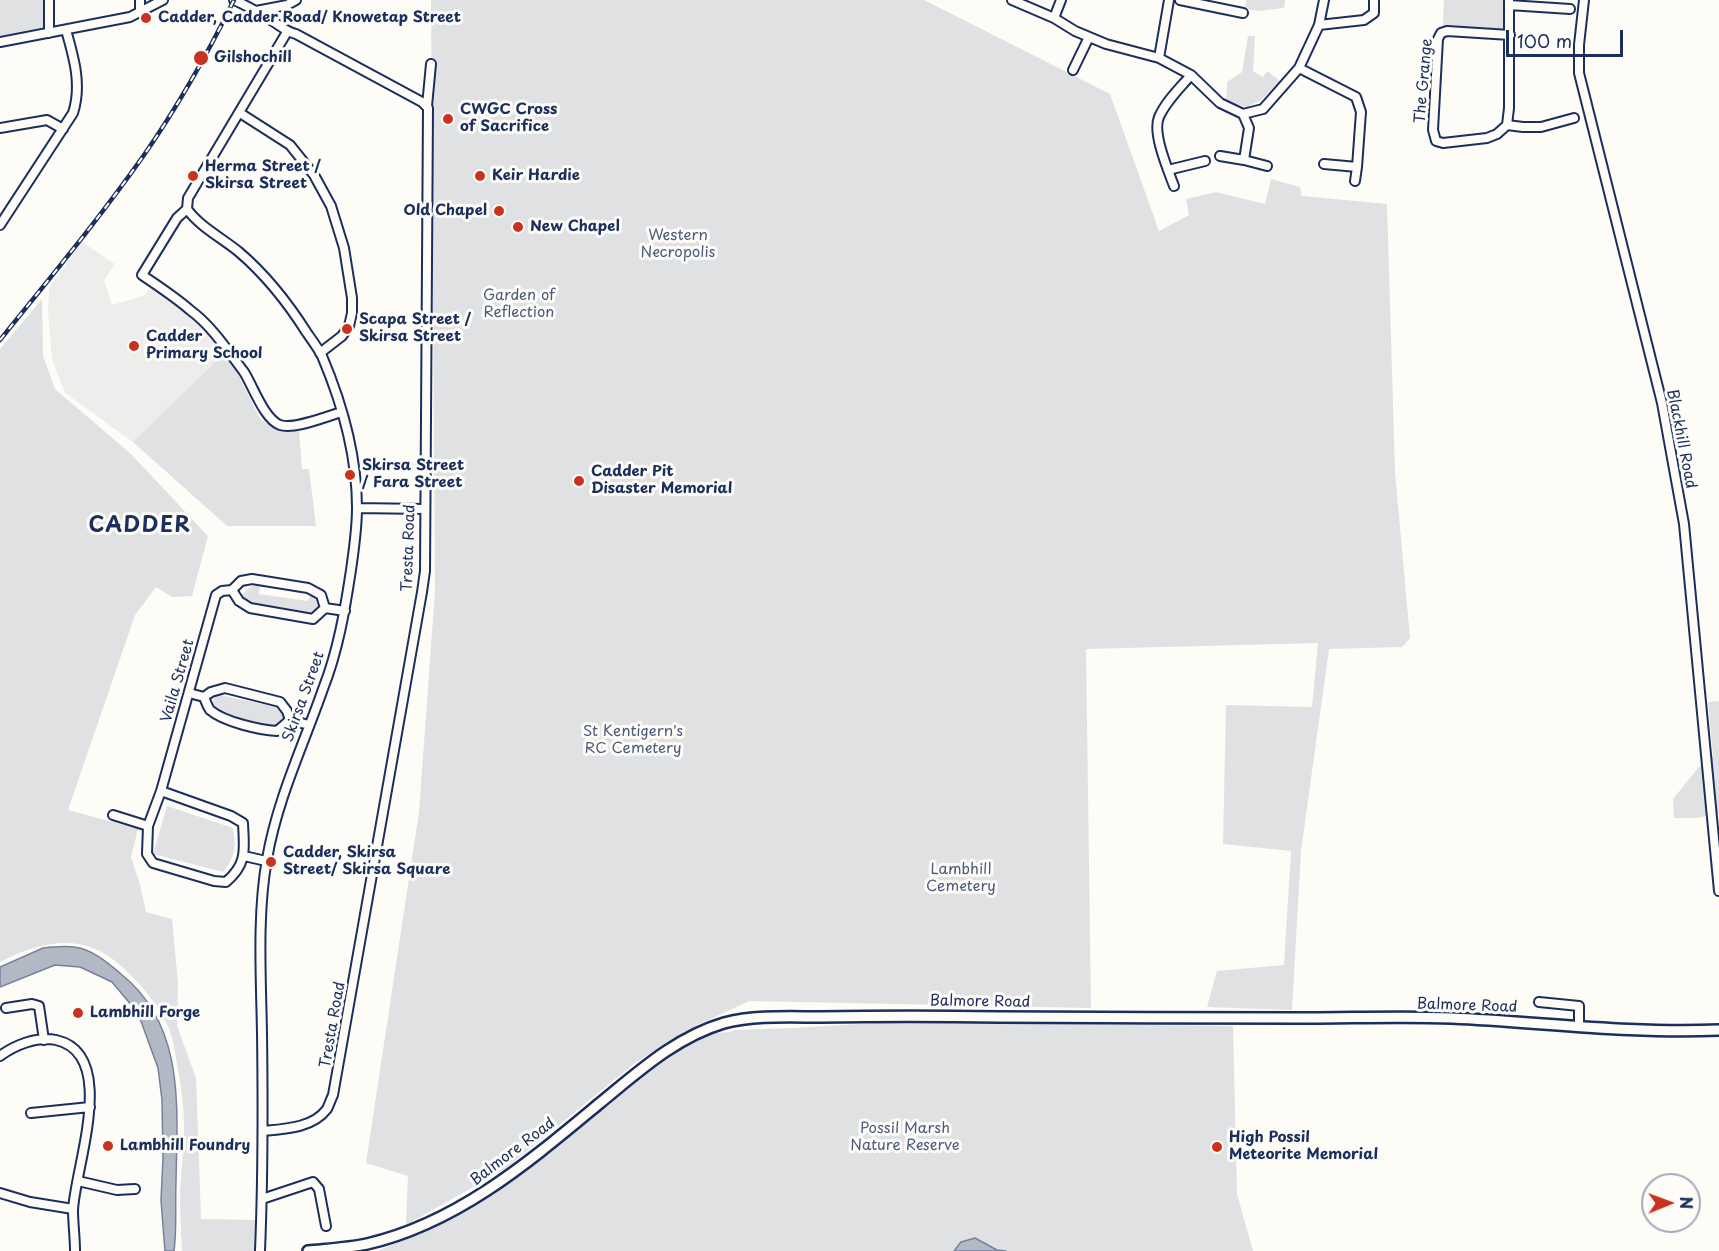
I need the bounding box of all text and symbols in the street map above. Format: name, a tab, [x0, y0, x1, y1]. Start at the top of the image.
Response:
place label: Cadder, Cadder Road/ Knowetap Street	[158, 9, 461, 27]
marker: Cadder, Cadder Road/ Knowetap Street	[139, 11, 153, 25]
scale bar	[1509, 18, 1626, 56]
text: 100 m	[1517, 27, 1572, 54]
street label: The Grange	[1411, 38, 1437, 124]
marker: Gilshochill	[192, 49, 210, 67]
place label: Gilshochill	[214, 49, 291, 67]
place label: CWGC Cross of Sacrifice	[460, 101, 557, 136]
marker: CWGC Cross of Sacrifice	[441, 112, 455, 126]
place label: Herma Street / Skirsa Street	[205, 158, 321, 193]
place label: Keir Hardie	[492, 167, 580, 185]
marker: Herma Street / Skirsa Street	[186, 169, 200, 183]
marker: Keir Hardie	[473, 169, 487, 183]
place label: Old Chapel	[404, 202, 487, 220]
marker: Old Chapel	[492, 204, 506, 218]
place label: New Chapel	[530, 218, 620, 236]
marker: New Chapel	[511, 220, 525, 234]
park label: Western Necropolis	[641, 227, 715, 262]
park label: Garden of Reflection	[483, 287, 555, 322]
place label: Scapa Street / Skirsa Street	[359, 311, 471, 346]
marker: Scapa Street / Skirsa Street	[340, 322, 354, 336]
place label: Cadder Primary School	[146, 328, 262, 363]
marker: Cadder Primary School	[127, 339, 141, 353]
street label: Blackhill Road	[1663, 388, 1699, 490]
place label: Skirsa Street / Fara Street	[362, 457, 464, 492]
place label: Cadder Pit Disaster Memorial	[591, 463, 732, 498]
marker: Skirsa Street / Fara Street	[343, 468, 357, 482]
marker: Cadder Pit Disaster Memorial	[572, 474, 586, 488]
street label: Tresta Road	[398, 504, 420, 592]
district label: CADDER	[89, 513, 191, 539]
street label: Vaila Street	[158, 637, 198, 725]
street label: Skirsa Street	[279, 649, 329, 745]
park label: St Kentigern's RC Cemetery	[583, 723, 683, 758]
place label: Cadder, Skirsa Street/ Skirsa Square	[283, 844, 450, 879]
marker: Cadder, Skirsa Street/ Skirsa Square	[264, 855, 278, 869]
park label: Lambhill Cemetery	[926, 861, 996, 896]
street label: Tresta Road	[317, 980, 349, 1070]
street label: Balmore Road	[929, 992, 1031, 1012]
street label: Balmore Road	[1416, 995, 1518, 1017]
place label: Lambhill Forge	[90, 1004, 200, 1022]
marker: Lambhill Forge	[71, 1006, 85, 1020]
street label: Balmore Road	[467, 1114, 559, 1190]
park label: Possil Marsh Nature Reserve	[850, 1120, 960, 1155]
place label: High Possil Meteorite Memorial	[1229, 1129, 1378, 1164]
place label: Lambhill Foundry	[120, 1137, 250, 1155]
marker: Lambhill Foundry	[101, 1139, 115, 1153]
marker: High Possil Meteorite Memorial	[1210, 1140, 1224, 1154]
north arrow	[1641, 1173, 1701, 1233]
text: N	[1675, 1196, 1699, 1209]

